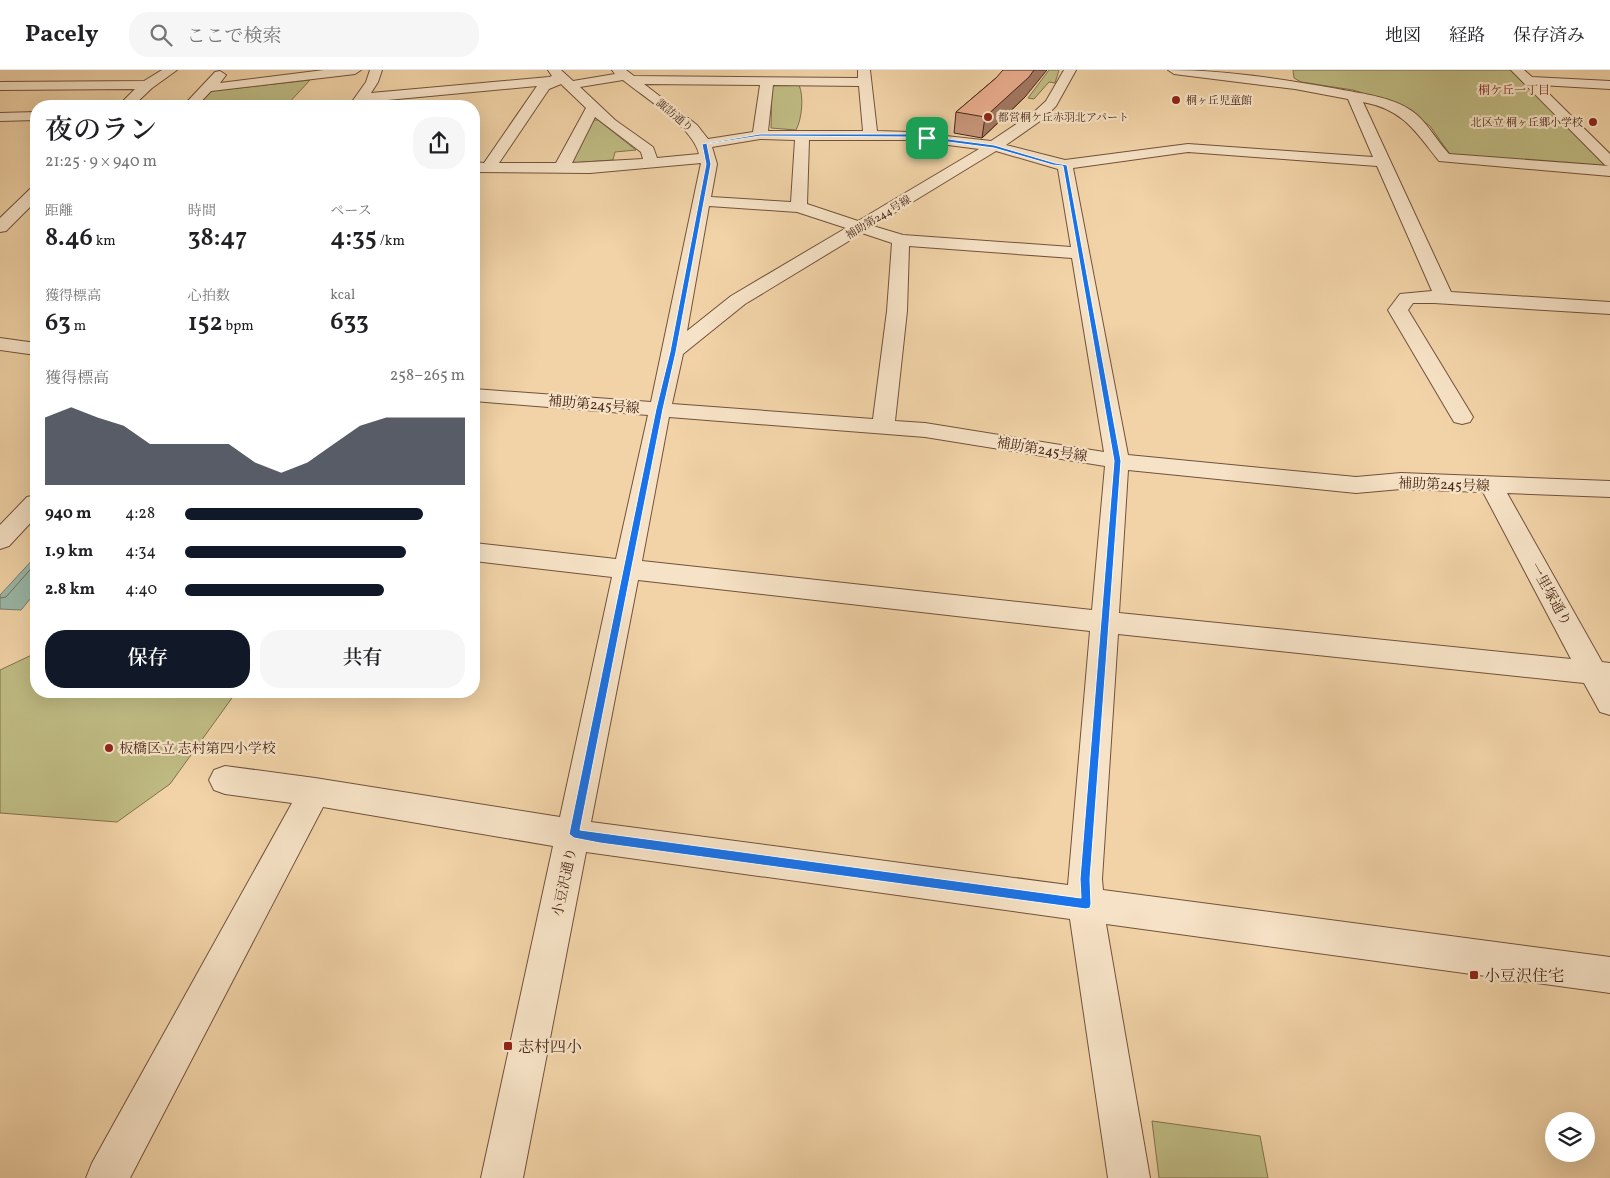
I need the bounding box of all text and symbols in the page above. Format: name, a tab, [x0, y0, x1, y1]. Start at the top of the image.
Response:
search box	[129, 12, 479, 57]
text: Pacely	[25, 18, 99, 52]
icon: search	[147, 21, 175, 49]
text: ここで検索	[187, 24, 282, 50]
text: 地図	[1385, 24, 1421, 49]
text: 経路	[1449, 24, 1485, 49]
text: 保存済み	[1513, 24, 1585, 49]
district label: 桐ケ丘一丁目	[1478, 83, 1550, 99]
marker: 桐ヶ丘児童館	[1170, 94, 1182, 106]
place label: 桐ヶ丘児童館	[1186, 94, 1252, 109]
street label: 諏訪通り	[652, 96, 696, 136]
marker: 都営桐ケ丘赤羽北アパート	[982, 111, 994, 123]
place label: 都営桐ケ丘赤羽北アパート	[998, 111, 1129, 126]
text: 夜のラン	[45, 112, 157, 151]
place label: 北区立 桐ヶ丘郷小学校	[1471, 116, 1583, 131]
marker: 北区立 桐ヶ丘郷小学校	[1587, 116, 1599, 128]
button: share	[413, 117, 465, 169]
pin	[906, 117, 948, 159]
icon: arrive	[913, 124, 941, 152]
text: 21:25 · 9 × 940 m	[45, 151, 157, 173]
street label: 補助第244号線	[843, 193, 914, 244]
text: 距離	[45, 202, 73, 221]
text: 時間	[188, 202, 216, 221]
text: ペース	[330, 202, 372, 221]
text: 8.46	[45, 221, 93, 256]
text: 38:47	[188, 221, 247, 256]
text: 4:35	[330, 221, 377, 256]
text: km	[93, 232, 116, 251]
text: /km	[377, 232, 405, 251]
text: kcal	[330, 286, 355, 305]
text: 獲得標高	[45, 287, 101, 306]
text: 心拍数	[188, 287, 230, 306]
text: 633	[330, 305, 369, 340]
text: 63	[45, 306, 71, 341]
text: 152	[188, 306, 223, 341]
text: m	[71, 317, 86, 336]
text: bpm	[223, 317, 254, 336]
text: 258–265 m	[390, 365, 465, 387]
text: 獲得標高	[45, 368, 109, 390]
street label: 補助第245号線	[547, 392, 640, 419]
street label: 補助第245号線	[995, 434, 1089, 467]
street label: 補助第245号線	[1398, 474, 1490, 497]
text: 940 m	[45, 503, 91, 525]
text: 4:28	[125, 503, 155, 525]
text: 1.9 km	[45, 541, 93, 563]
text: 4:34	[125, 541, 156, 563]
street label: 一里塚通り	[1524, 560, 1575, 630]
text: 2.8 km	[45, 579, 95, 601]
text: 4:40	[125, 579, 157, 601]
button: 保存	[45, 630, 250, 688]
button: 共有	[260, 630, 465, 688]
place label: 板橋区立 志村第四小学校	[119, 740, 276, 759]
marker: 板橋区立 志村第四小学校	[103, 742, 115, 754]
street label: 小豆沢通り	[549, 846, 582, 919]
place label: 小豆沢住宅	[1484, 966, 1564, 988]
marker: 小豆沢住宅	[1468, 969, 1480, 981]
place label: 志村四小	[518, 1037, 582, 1059]
marker: 志村四小	[502, 1040, 514, 1052]
map controls	[1545, 1112, 1595, 1162]
button: layers	[1545, 1112, 1595, 1162]

